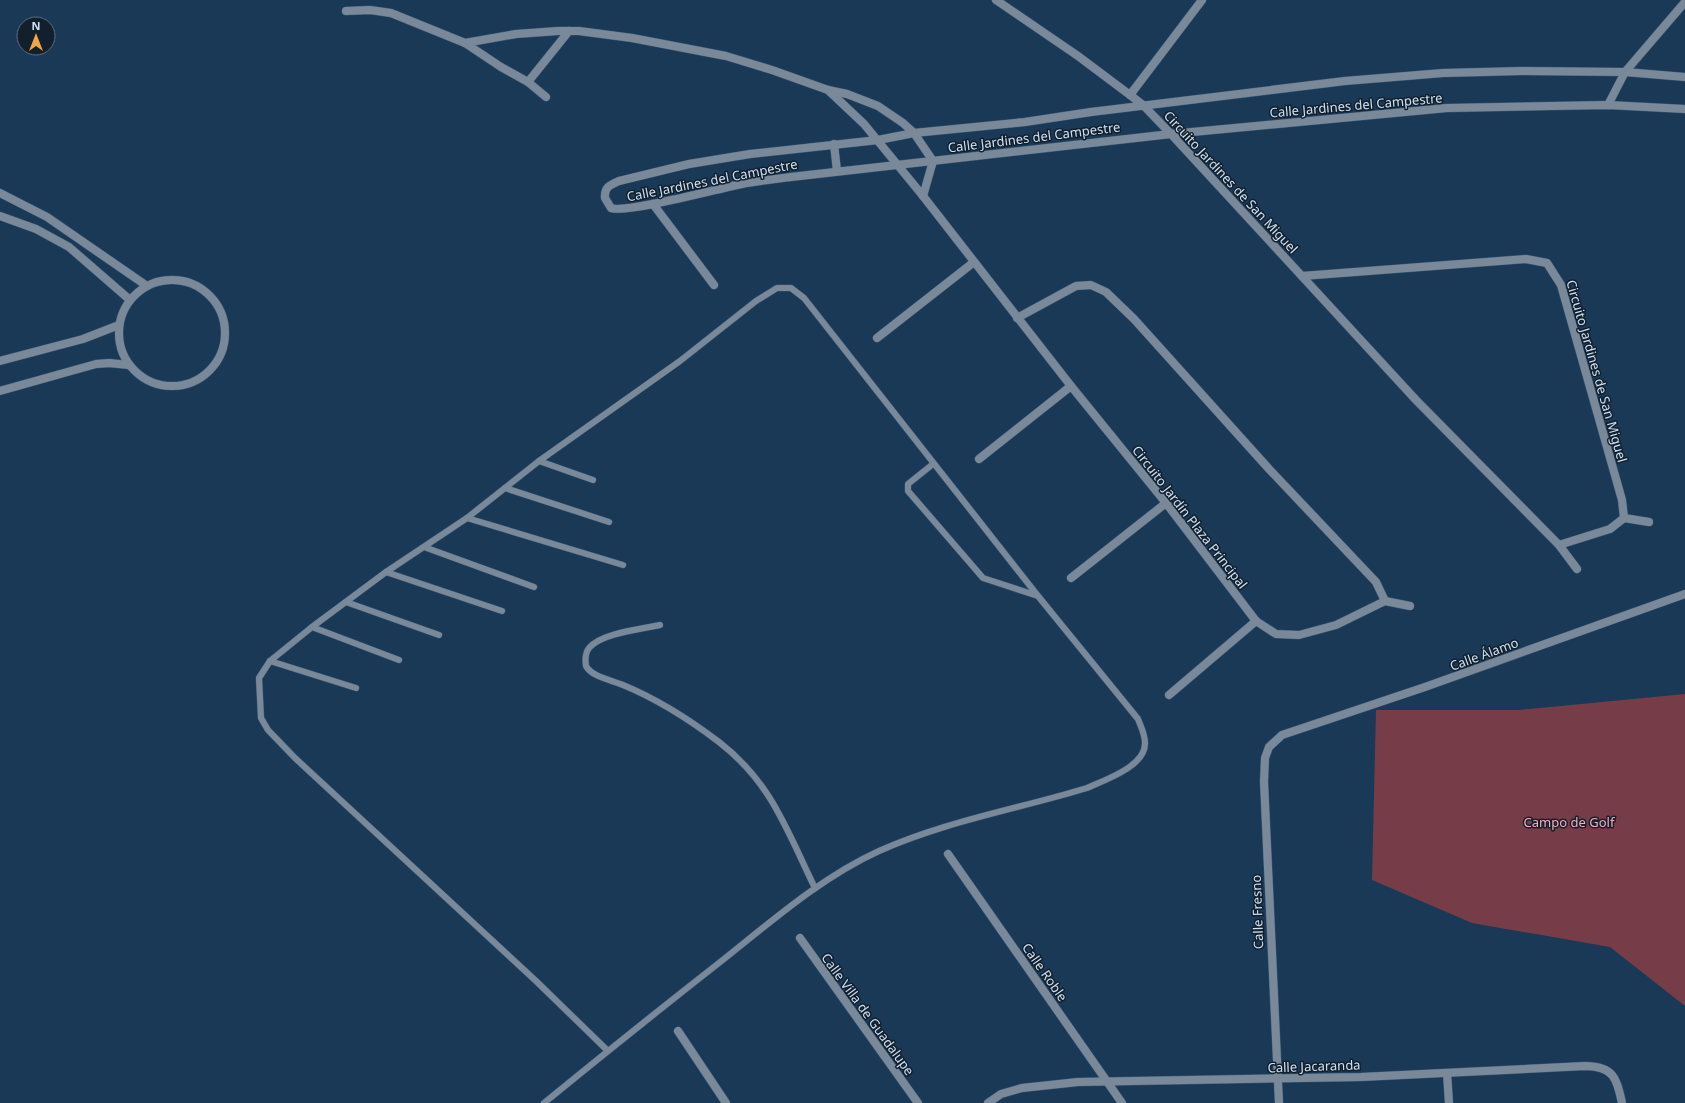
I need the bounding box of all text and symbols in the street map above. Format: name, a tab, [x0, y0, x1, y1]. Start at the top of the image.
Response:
north arrow	[16, 16, 56, 56]
text: N	[32, 18, 40, 33]
street label: Calle Jardines del Campestre	[1269, 88, 1443, 122]
street label: Circuito Jardines de San Miguel	[1160, 107, 1302, 257]
street label: Calle Jardines del Campestre	[947, 117, 1121, 157]
street label: Calle Jardines del Campestre	[625, 155, 799, 205]
street label: Circuito Jardines de San Miguel	[1562, 278, 1632, 464]
street label: Circuito Jardín Plaza Principal	[1128, 442, 1252, 592]
street label: Calle Álamo	[1447, 633, 1521, 675]
park label: Campo de Golf	[1524, 813, 1616, 831]
street label: Calle Fresno	[1247, 874, 1267, 949]
street label: Calle Roble	[1018, 939, 1072, 1005]
street label: Calle Villa de Guadalupe	[818, 949, 918, 1079]
street label: Calle Jacaranda	[1267, 1055, 1361, 1077]

